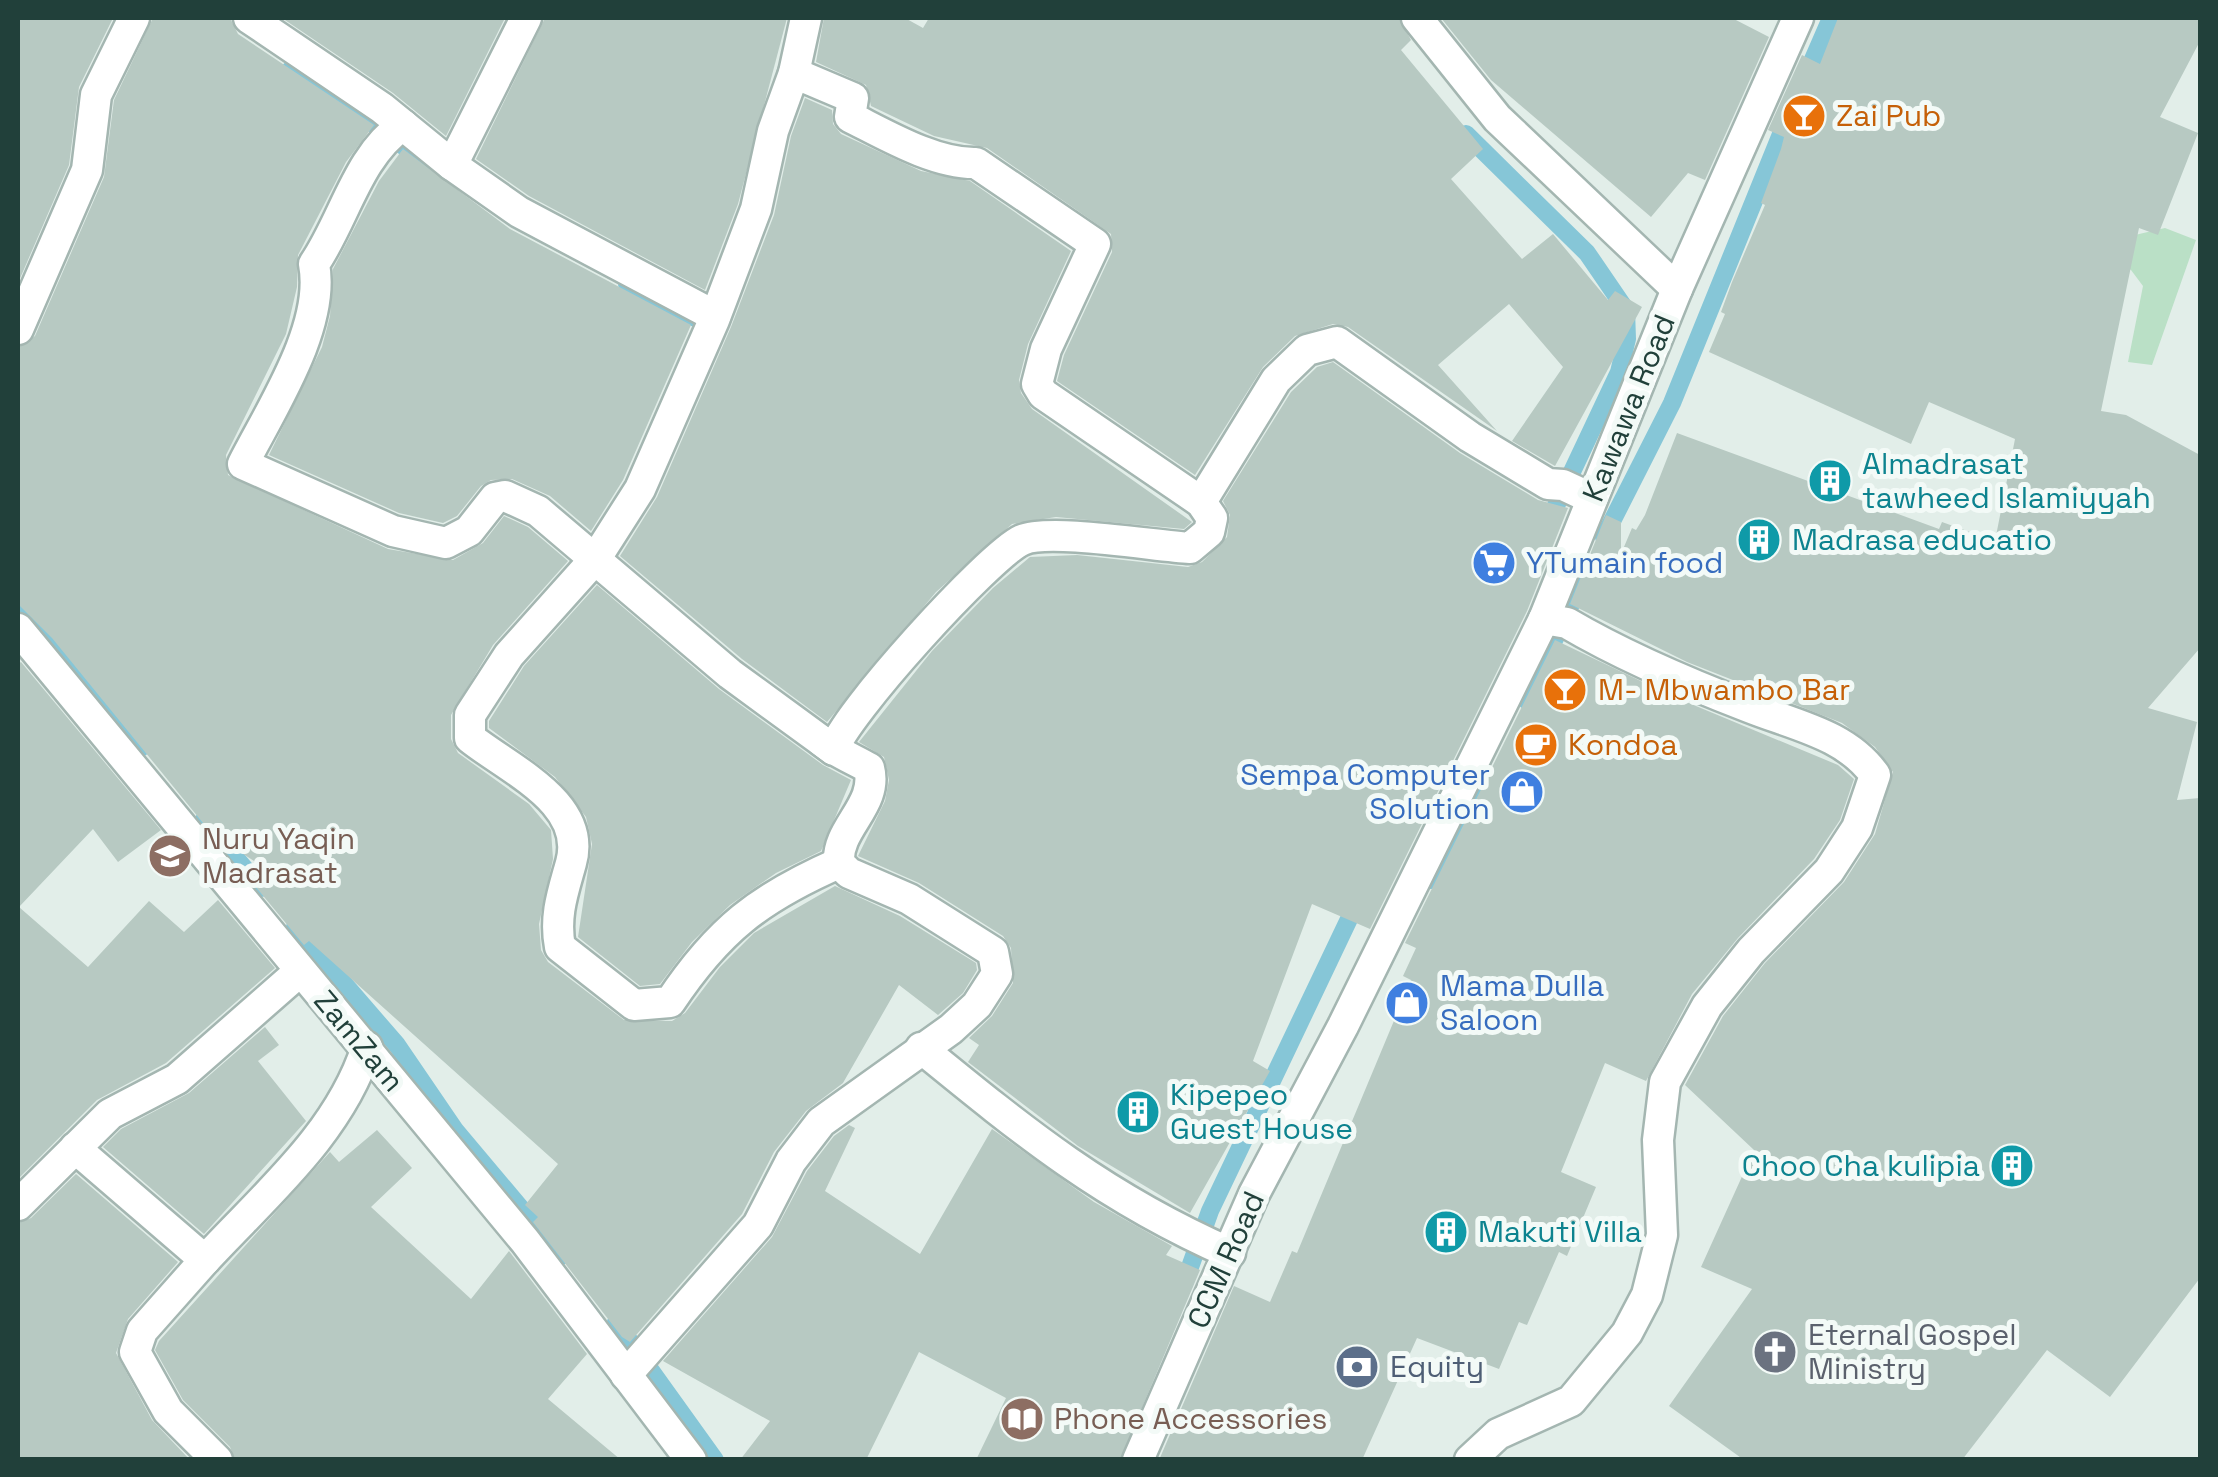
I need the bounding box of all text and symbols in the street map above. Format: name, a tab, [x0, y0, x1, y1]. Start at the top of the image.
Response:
bar icon: Zai Pub	[1781, 93, 1827, 139]
place label: Zai Pub	[1836, 96, 1941, 135]
street label: Kawawa Road	[1573, 309, 1684, 507]
place label: Almadrasat tawheed Islamiyyah	[1862, 444, 2151, 517]
building icon: Almadrasat tawheed Islamiyyah	[1807, 458, 1853, 504]
building icon: Madrasa educatio	[1736, 517, 1782, 563]
place label: Madrasa educatio	[1792, 520, 2052, 559]
supermarket icon: YTumain food	[1471, 540, 1517, 586]
place label: YTumain food	[1526, 543, 1723, 582]
bar icon: M- Mbwambo Bar	[1542, 667, 1588, 713]
place label: M- Mbwambo Bar	[1598, 670, 1850, 709]
cafe icon: Kondoa	[1513, 722, 1559, 768]
place label: Kondoa	[1568, 725, 1678, 764]
place label: Sempa Computer Solution	[1240, 755, 1490, 828]
shop icon: Sempa Computer Solution	[1499, 769, 1545, 815]
place label: Nuru Yaqin Madrasat	[202, 819, 355, 892]
school or university icon: Nuru Yaqin Madrasat	[147, 833, 193, 879]
place label: Mama Dulla Saloon	[1440, 966, 1604, 1039]
shop icon: Mama Dulla Saloon	[1384, 980, 1430, 1026]
street label: ZamZam	[306, 982, 413, 1099]
place label: Kipepeo Guest House	[1170, 1075, 1353, 1148]
building icon: Kipepeo Guest House	[1115, 1089, 1161, 1135]
building icon: Choo Cha kulipia	[1989, 1143, 2035, 1189]
place label: Choo Cha kulipia	[1742, 1146, 1980, 1185]
street label: CCM Road	[1178, 1185, 1273, 1334]
building icon: Makuti Villa	[1423, 1209, 1469, 1255]
place label: Makuti Villa	[1478, 1212, 1642, 1251]
place label: Eternal Gospel Ministry	[1808, 1315, 2017, 1388]
church icon: Eternal Gospel Ministry	[1752, 1329, 1798, 1375]
bank icon: Equity	[1334, 1344, 1380, 1390]
place label: Equity	[1390, 1347, 1484, 1386]
library icon: Phone Accessories	[999, 1396, 1045, 1442]
place label: Phone Accessories	[1054, 1399, 1327, 1438]

